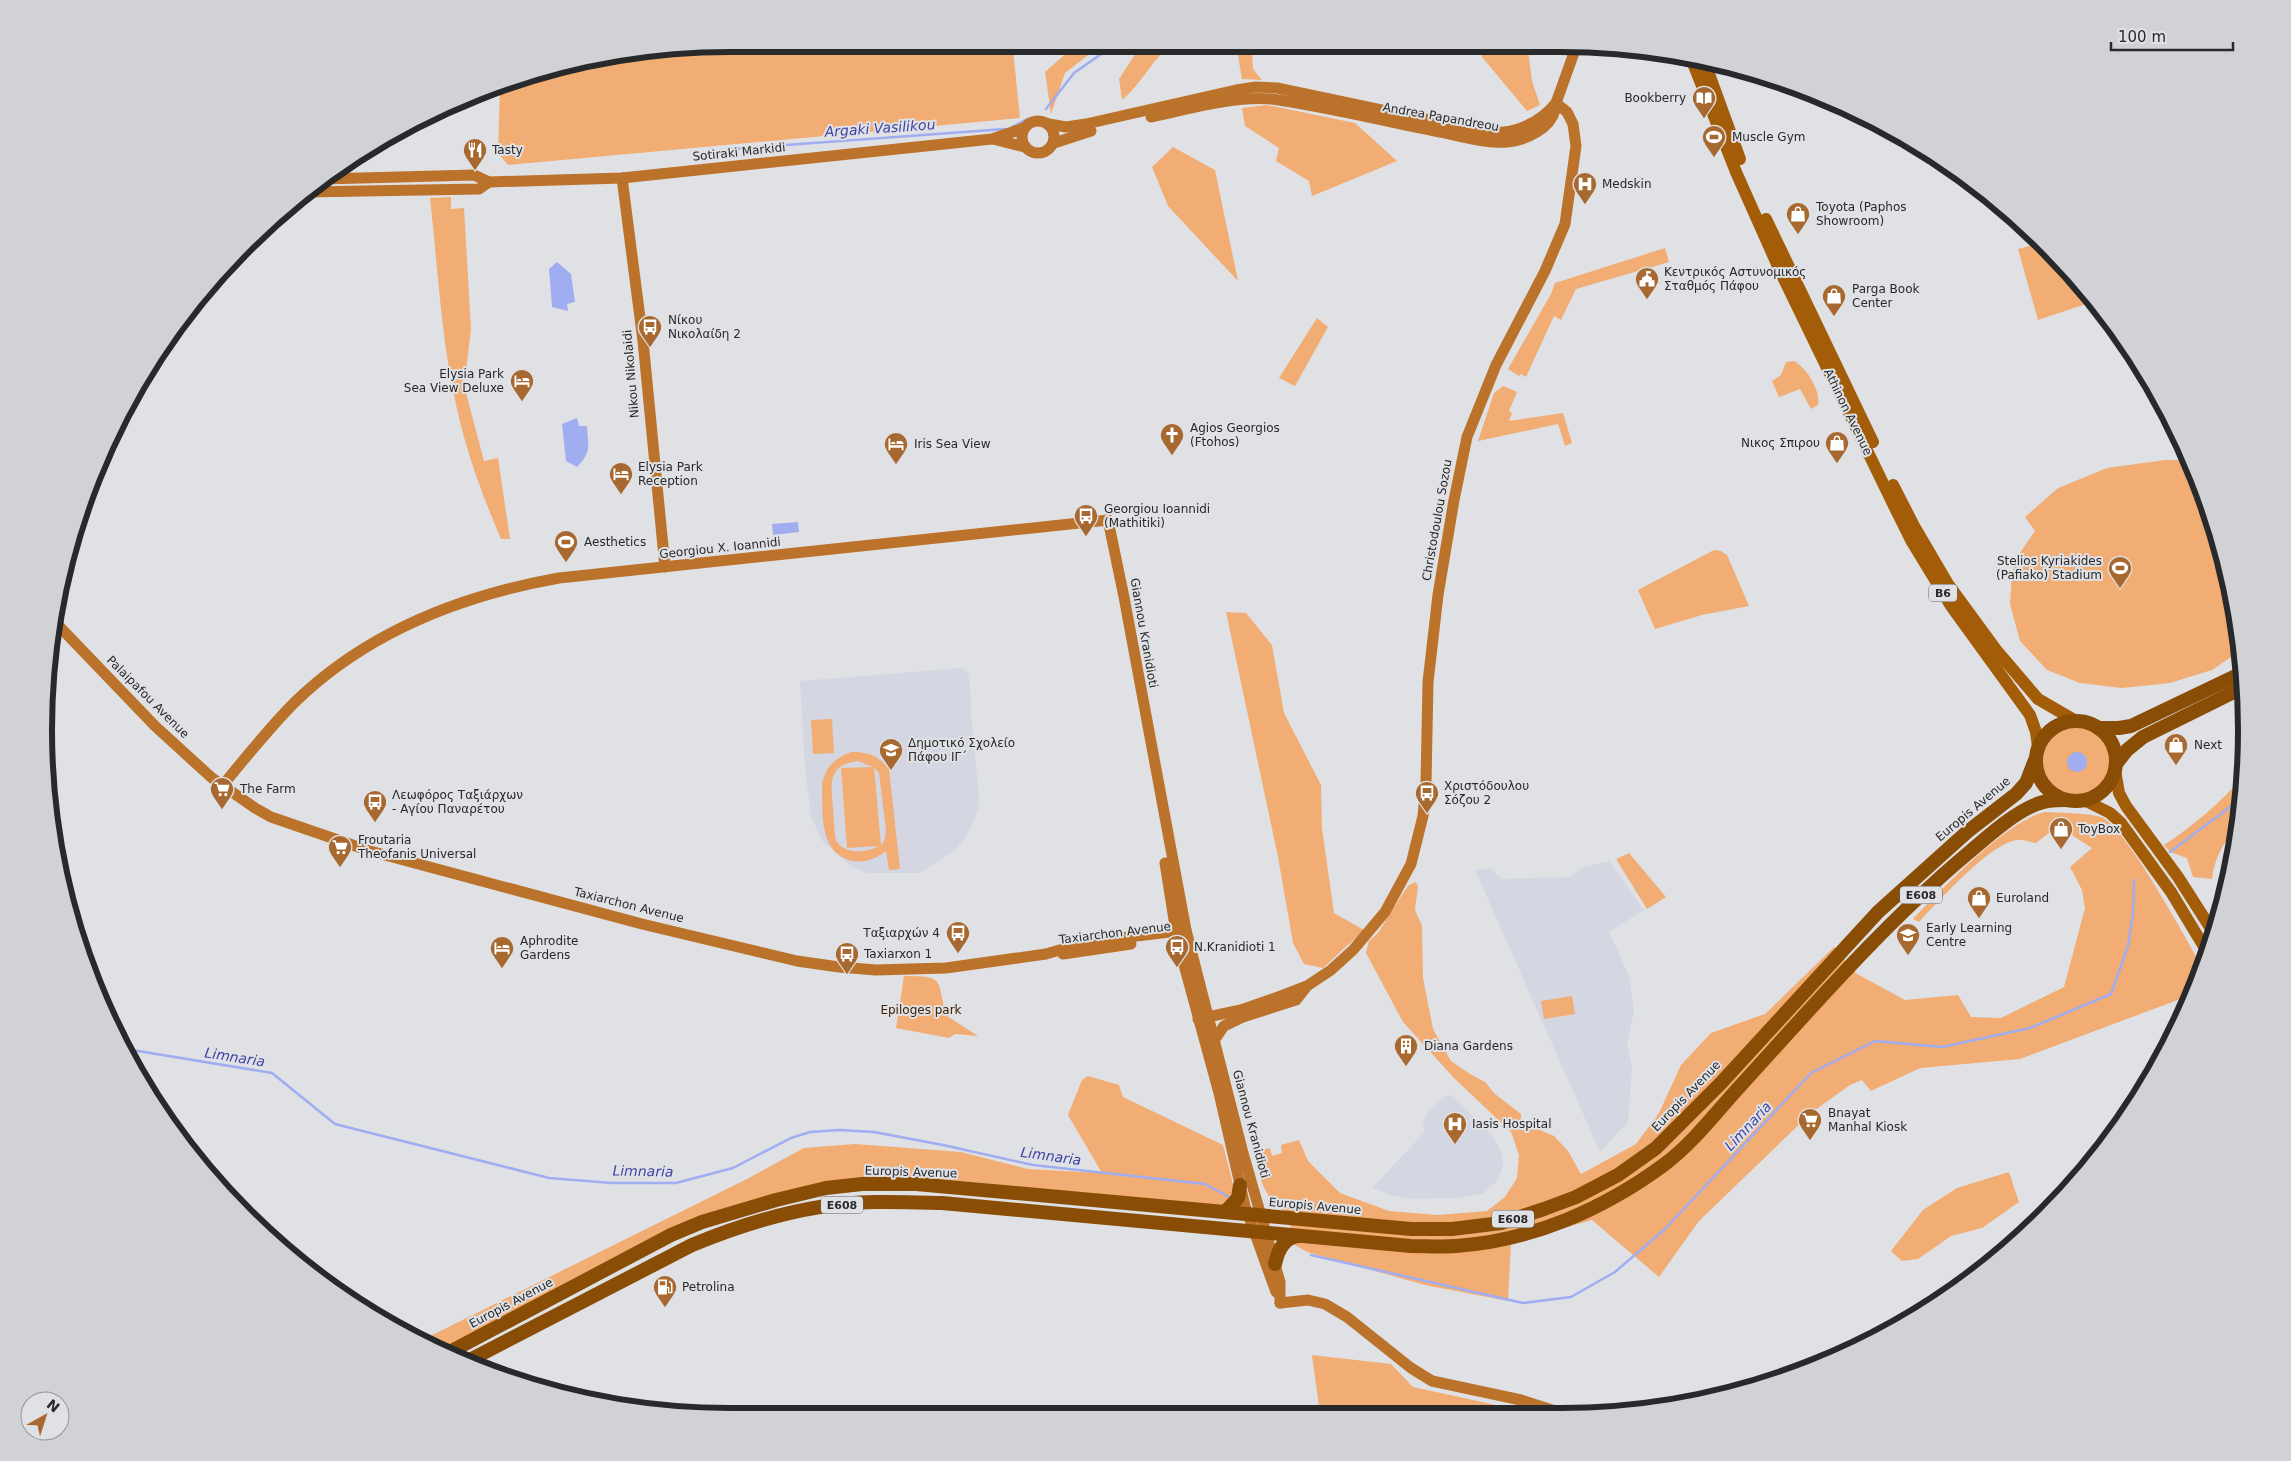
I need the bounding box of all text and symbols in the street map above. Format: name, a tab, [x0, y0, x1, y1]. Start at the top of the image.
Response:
scale bar	[2111, 20, 2234, 52]
text: 100 m	[2118, 28, 2166, 46]
library icon: Bookberry	[1691, 85, 1717, 119]
place label: Bookberry	[1624, 91, 1686, 105]
street label: Andrea Papandreou	[1382, 100, 1500, 134]
water label: Argaki Vasilikou	[823, 116, 936, 140]
sports icon: Muscle Gym	[1701, 124, 1727, 158]
place label: Muscle Gym	[1732, 130, 1805, 144]
restaurant icon: Tasty	[462, 137, 488, 171]
street label: Sotiraki Markidi	[692, 140, 786, 164]
place label: Tasty	[491, 143, 523, 157]
hospital icon: Medskin	[1572, 171, 1598, 205]
place label: Medskin	[1602, 177, 1652, 191]
place label: Toyota (Paphos Showroom)	[1815, 200, 1907, 228]
shop icon: Toyota (Paphos Showroom)	[1785, 201, 1811, 235]
place label: Κεντρικός Αστυνομικός Σταθμός Πάφου	[1664, 265, 1806, 293]
public building icon: Κεντρικός Αστυνομικός Σταθμός Πάφου	[1634, 266, 1660, 300]
place label: Parga Book Center	[1852, 282, 1919, 310]
shop icon: Parga Book Center	[1821, 283, 1847, 317]
place label: Νίκου Νικολαίδη 2	[668, 313, 741, 341]
bus stop icon: Νίκου Νικολαίδη 2	[637, 314, 663, 348]
street label: Nikou Nikolaidi	[620, 329, 642, 419]
street label: Athinon Avenue	[1821, 366, 1875, 458]
place label: Elysia Park Sea View Deluxe	[404, 367, 504, 395]
hotel icon: Elysia Park Sea View Deluxe	[509, 368, 535, 402]
place label: Agios Georgios (Ftohos)	[1190, 421, 1280, 449]
church icon: Agios Georgios (Ftohos)	[1159, 422, 1185, 456]
shop icon: Νικος Σπιρου	[1824, 430, 1850, 464]
hotel icon: Iris Sea View	[883, 431, 909, 465]
place label: Νικος Σπιρου	[1741, 436, 1820, 450]
place label: Iris Sea View	[914, 437, 991, 451]
street label: Christodoulou Sozou	[1419, 458, 1455, 582]
place label: Elysia Park Reception	[638, 460, 703, 488]
hotel icon: Elysia Park Reception	[608, 461, 634, 495]
place label: Georgiou Ioannidi (Mathitiki)	[1104, 502, 1210, 530]
bus stop icon: Georgiou Ioannidi (Mathitiki)	[1073, 503, 1099, 537]
sports icon: Aesthetics	[553, 529, 579, 563]
place label: Aesthetics	[584, 535, 646, 549]
street label: Georgiou X. Ioannidi	[659, 535, 781, 561]
place label: Stelios Kyriakides (Pafiako) Stadium	[1996, 554, 2102, 582]
sports icon: Stelios Kyriakides (Pafiako) Stadium	[2107, 555, 2133, 589]
street label: Giannou Kranidioti	[1127, 577, 1161, 689]
road number: B6	[1929, 584, 1957, 602]
street label: Palaipafou Avenue	[104, 653, 192, 741]
shop icon: Next	[2163, 732, 2189, 766]
place label: Δημοτικό Σχολείο Πάφου ΙΓ΄	[908, 736, 1015, 764]
school or university icon: Δημοτικό Σχολείο Πάφου ΙΓ΄	[878, 737, 904, 771]
place label: Next	[2194, 738, 2222, 752]
street label: Europis Avenue	[1933, 774, 2013, 844]
supermarket icon: The Farm	[209, 776, 235, 810]
place label: Χριστόδουλου Σόζου 2	[1444, 779, 1529, 807]
bus stop icon: Χριστόδουλου Σόζου 2	[1414, 780, 1440, 814]
place label: The Farm	[239, 782, 296, 796]
place label: Λεωφόρος Ταξιάρχων - Αγίου Παναρέτου	[392, 788, 523, 816]
bus stop icon: Λεωφόρος Ταξιάρχων - Αγίου Παναρέτου	[362, 789, 388, 823]
shop icon: ToyBox	[2048, 816, 2074, 850]
place label: ToyBox	[2077, 822, 2120, 836]
place label: Froutaria Theofanis Universal	[357, 833, 476, 861]
supermarket icon: Froutaria Theofanis Universal	[327, 834, 353, 868]
street label: Taxiarchon Avenue	[572, 884, 685, 925]
shop icon: Euroland	[1966, 885, 1992, 919]
road number: E608	[1900, 886, 1942, 904]
place label: Euroland	[1996, 891, 2049, 905]
street label: Taxiarchon Avenue	[1057, 919, 1172, 947]
bus stop icon: Ταξιαρχών 4	[945, 920, 971, 954]
place label: Early Learning Centre	[1926, 921, 2012, 949]
school or university icon: Early Learning Centre	[1895, 922, 1921, 956]
place label: Ταξιαρχών 4	[862, 926, 940, 940]
place label: Aphrodite Gardens	[520, 934, 578, 962]
bus stop icon: N.Kranidioti 1	[1164, 934, 1190, 968]
hotel icon: Aphrodite Gardens	[489, 935, 515, 969]
place label: N.Kranidioti 1	[1194, 940, 1276, 954]
bus stop icon: Taxiarxon 1	[834, 941, 860, 975]
place label: Taxiarxon 1	[863, 947, 932, 961]
park label: Epiloges park	[880, 1003, 962, 1017]
building icon: Diana Gardens	[1393, 1033, 1419, 1067]
place label: Diana Gardens	[1424, 1039, 1513, 1053]
water label: Limnaria	[204, 1044, 266, 1070]
street label: Europis Avenue	[1649, 1058, 1723, 1134]
street label: Giannou Kranidioti	[1230, 1068, 1272, 1180]
water label: Limnaria	[1721, 1098, 1775, 1154]
place label: Bnayat Manhal Kiosk	[1828, 1106, 1907, 1134]
supermarket icon: Bnayat Manhal Kiosk	[1797, 1107, 1823, 1141]
hospital icon: Iasis Hospital	[1442, 1111, 1468, 1145]
place label: Iasis Hospital	[1472, 1117, 1552, 1131]
water label: Limnaria	[1020, 1144, 1082, 1168]
water label: Limnaria	[612, 1162, 674, 1180]
street label: Europis Avenue	[864, 1163, 958, 1181]
street label: Europis Avenue	[1268, 1195, 1362, 1217]
road number: E608	[821, 1196, 863, 1214]
road number: E608	[1492, 1210, 1534, 1228]
fuel station icon: Petrolina	[652, 1274, 678, 1308]
street label: Europis Avenue	[467, 1275, 555, 1331]
place label: Petrolina	[682, 1280, 735, 1294]
north arrow	[20, 1391, 70, 1441]
text: N	[44, 1396, 63, 1416]

